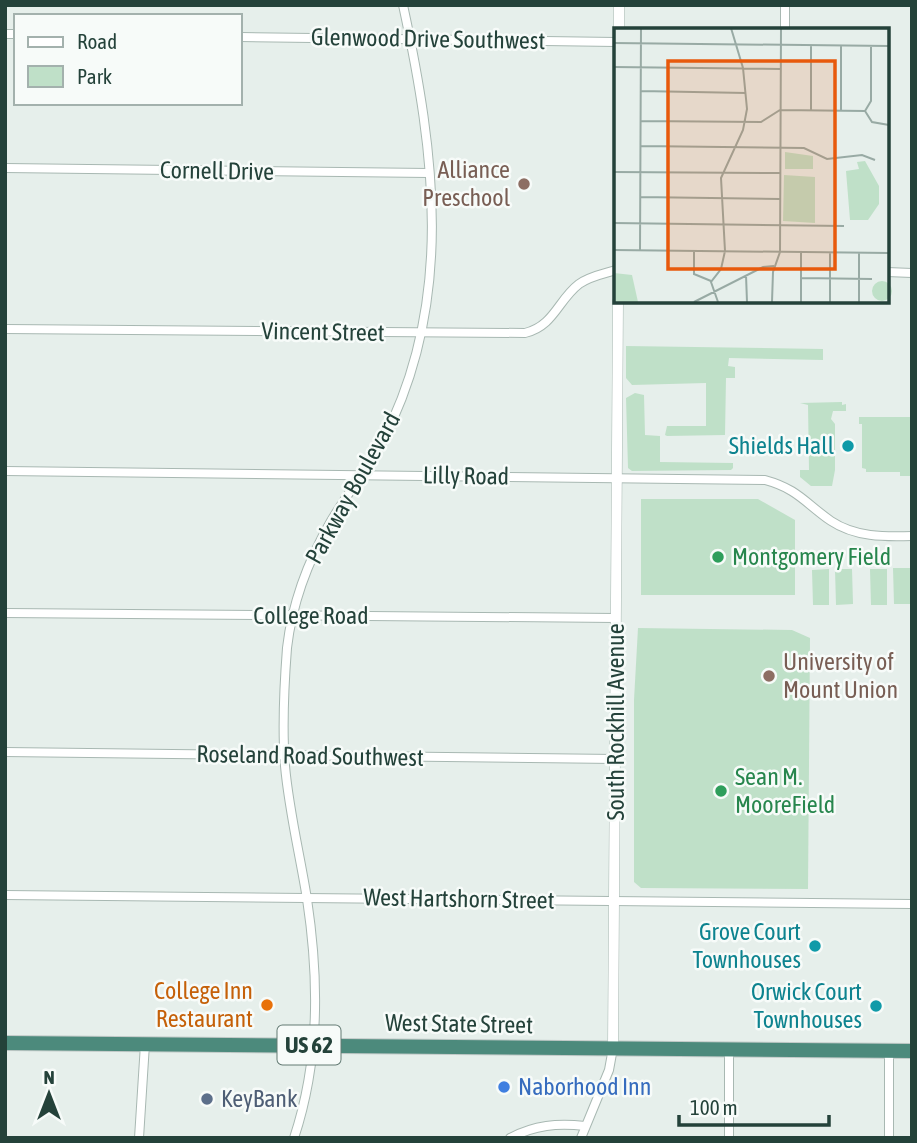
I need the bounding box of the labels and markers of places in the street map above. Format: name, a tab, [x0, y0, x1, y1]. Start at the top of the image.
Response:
place label: Alliance Preschool	[422, 156, 511, 211]
marker: Alliance Preschool	[516, 176, 532, 192]
place label: Shields Hall	[729, 432, 835, 459]
marker: Shields Hall	[840, 438, 856, 454]
place label: Montgomery Field	[732, 543, 891, 570]
marker: Montgomery Field	[710, 549, 726, 565]
place label: University of Mount Union	[783, 648, 898, 703]
marker: University of Mount Union	[761, 668, 777, 684]
place label: Sean M. MooreField	[735, 763, 835, 818]
marker: Sean M. MooreField	[713, 783, 729, 799]
place label: Grove Court Townhouses	[693, 918, 801, 973]
marker: Grove Court Townhouses	[807, 938, 823, 954]
place label: College Inn Restaurant	[154, 977, 253, 1032]
place label: Orwick Court Townhouses	[751, 978, 862, 1033]
marker: College Inn Restaurant	[259, 997, 275, 1013]
marker: Orwick Court Townhouses	[868, 998, 884, 1014]
place label: Naborhood Inn	[518, 1073, 651, 1100]
marker: Naborhood Inn	[496, 1079, 512, 1095]
place label: KeyBank	[221, 1085, 298, 1112]
marker: KeyBank	[199, 1091, 215, 1107]

